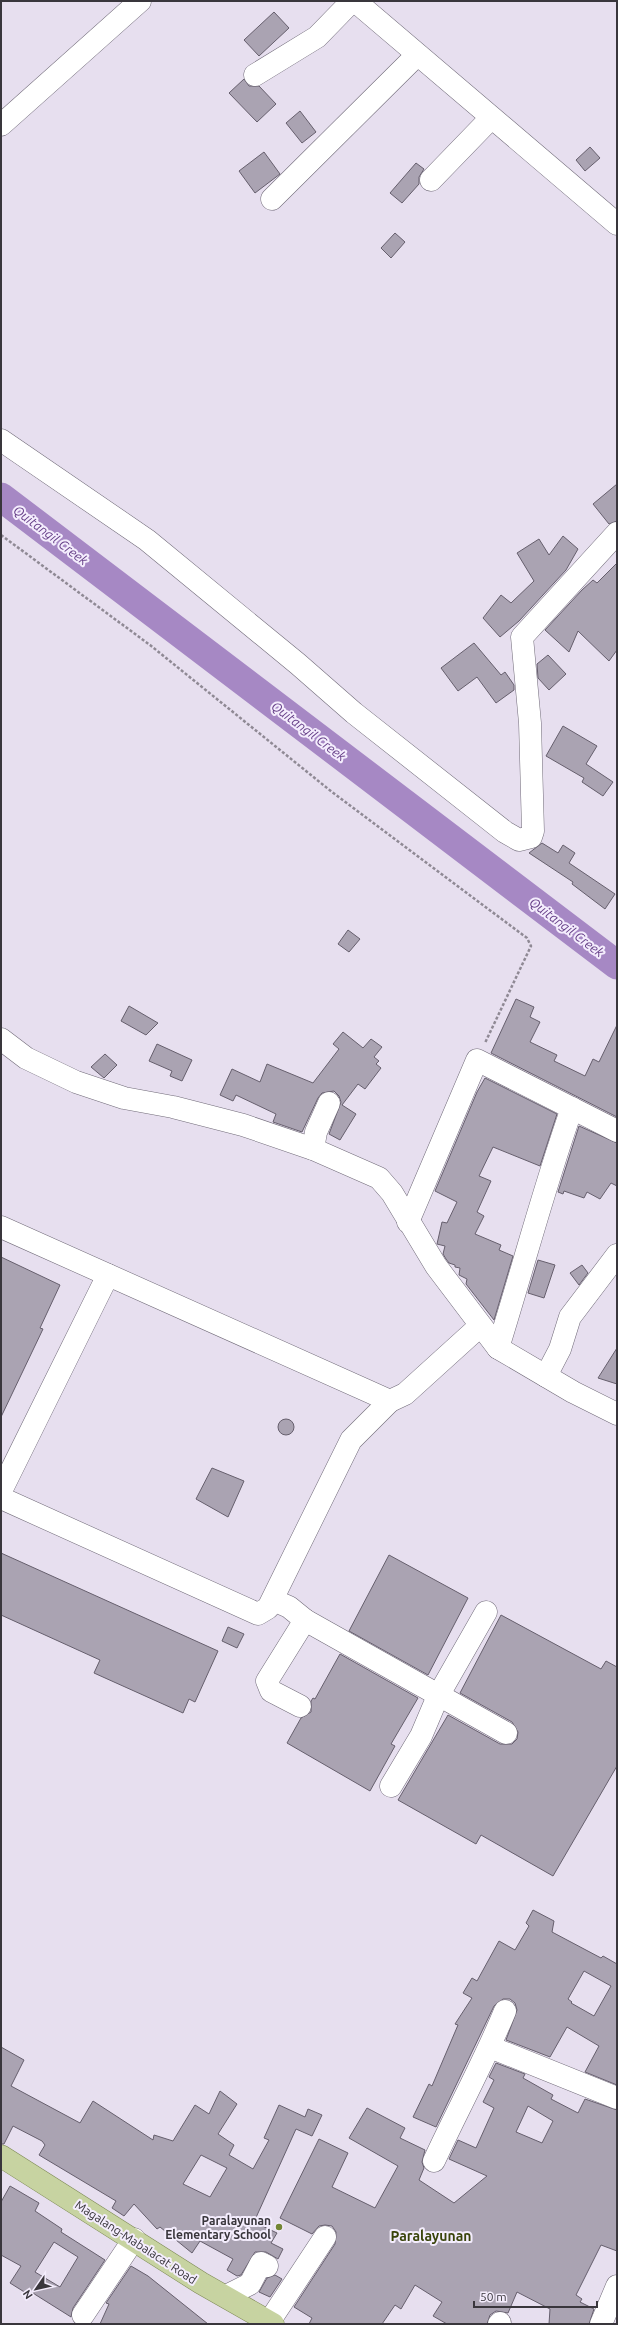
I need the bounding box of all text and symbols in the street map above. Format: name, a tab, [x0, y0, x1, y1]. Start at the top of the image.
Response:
water label: Quitangil Creek	[11, 503, 91, 568]
water label: Quitangil Creek	[269, 699, 349, 764]
water label: Quitangil Creek	[527, 895, 607, 960]
street label: Magalang-Mabalacat Road	[73, 2198, 199, 2286]
place label: Paralayunan Elementary School	[165, 2214, 271, 2241]
marker: Paralayunan Elementary School	[274, 2222, 284, 2232]
district label: Paralayunan	[391, 2228, 471, 2244]
north arrow	[16, 2269, 56, 2309]
scale bar	[474, 2283, 597, 2309]
text: N	[20, 2288, 35, 2301]
text: 50 m	[480, 2290, 507, 2303]

